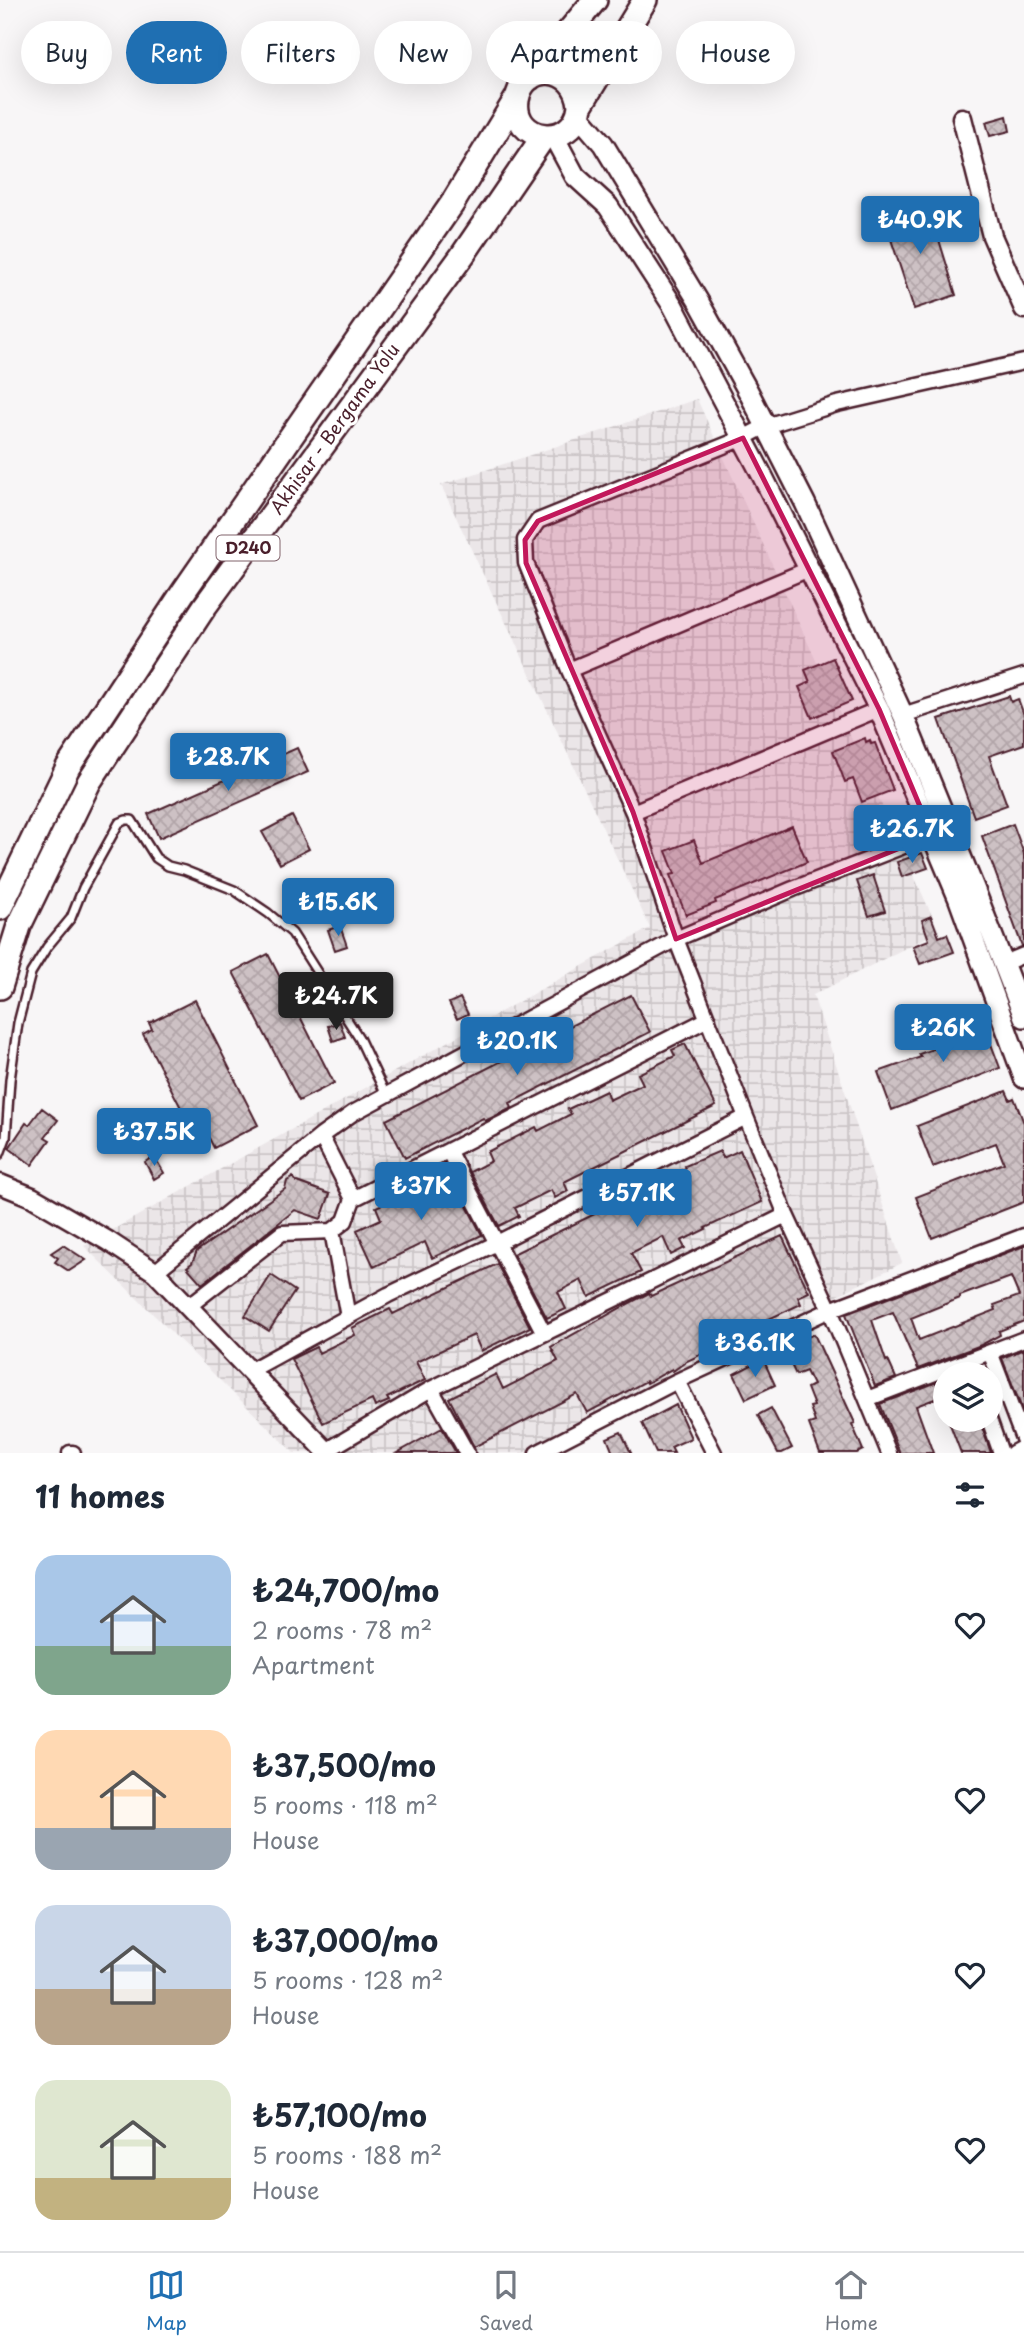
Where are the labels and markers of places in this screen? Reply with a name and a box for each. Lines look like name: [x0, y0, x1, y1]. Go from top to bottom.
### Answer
pin: ₺40.9K: [863, 196, 977, 256]
pin: ₺28.7K: [171, 734, 285, 793]
pin: ₺26.7K: [855, 806, 969, 865]
pin: ₺15.6K: [281, 878, 395, 938]
pin: ₺24.7K: [279, 972, 393, 1032]
pin: ₺26K: [902, 1004, 984, 1064]
pin: ₺20.1K: [460, 1018, 574, 1077]
pin: ₺37.5K: [97, 1108, 211, 1168]
pin: ₺37K: [380, 1162, 462, 1222]
pin: ₺57.1K: [580, 1170, 694, 1229]
pin: ₺36.1K: [698, 1320, 812, 1379]

